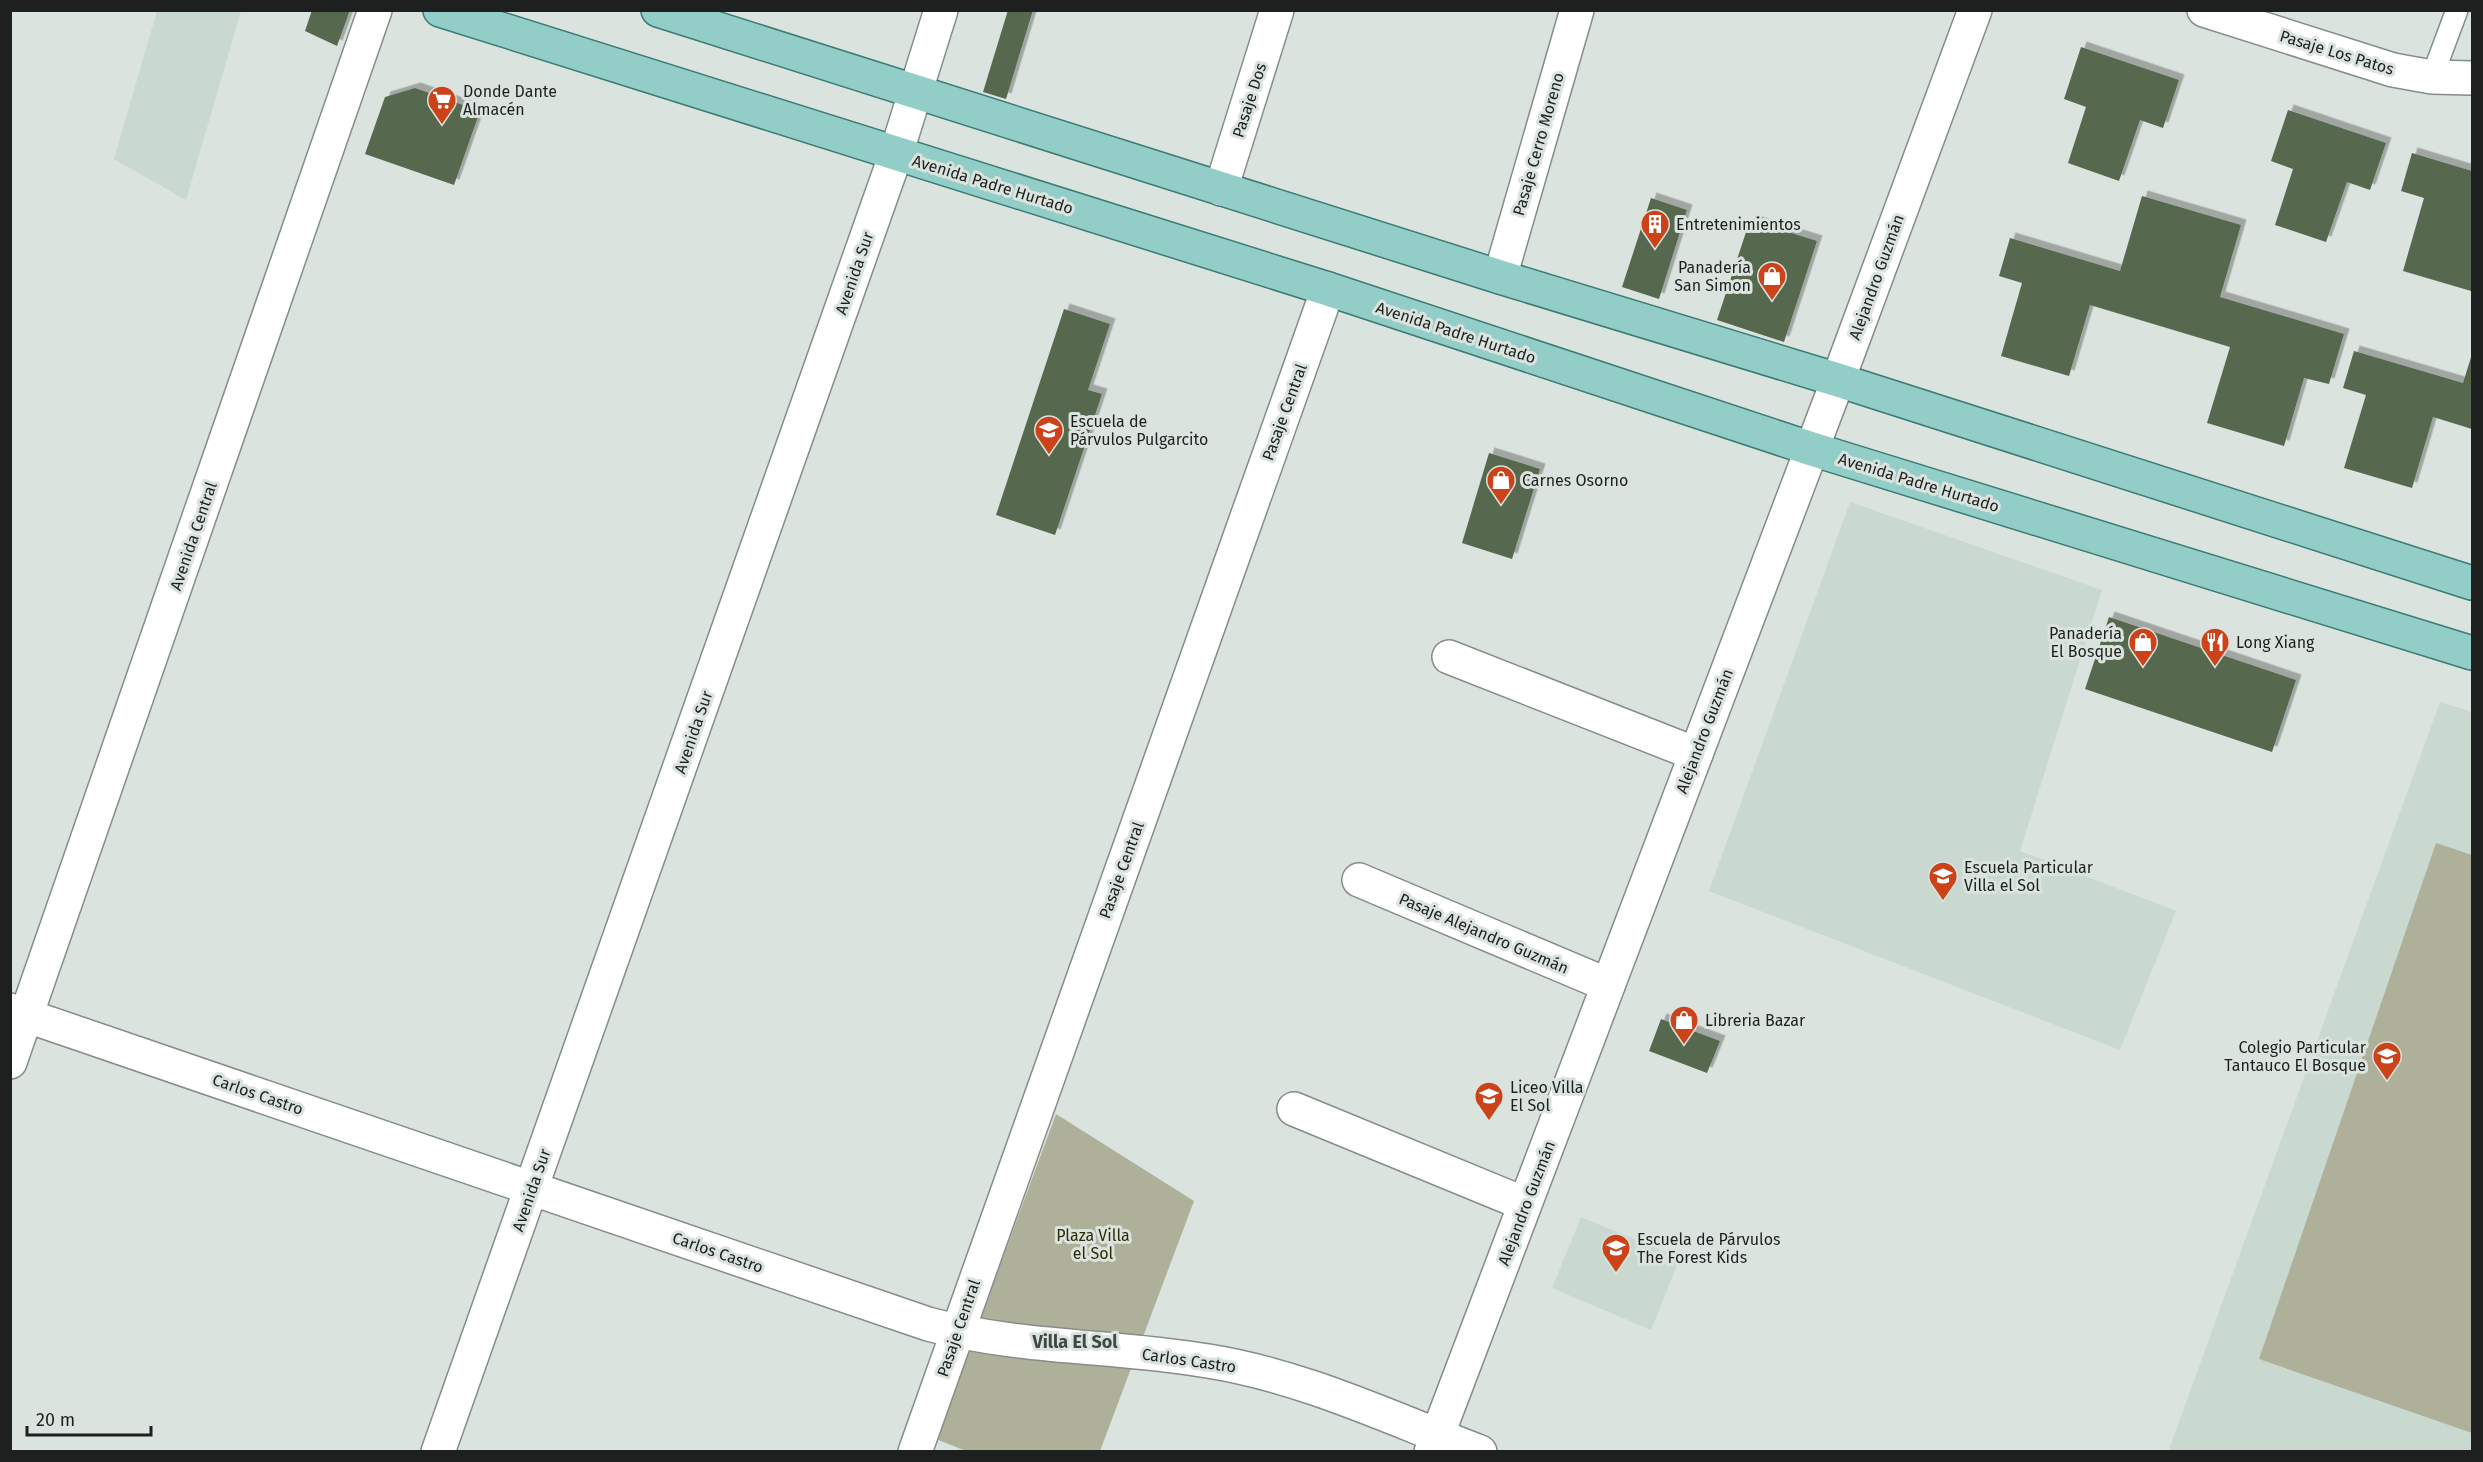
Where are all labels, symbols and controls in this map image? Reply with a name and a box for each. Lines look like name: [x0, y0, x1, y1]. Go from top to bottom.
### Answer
street label: Pasaje Los Patos: [2277, 26, 2396, 79]
street label: Pasaje Dos: [1228, 60, 1270, 140]
street label: Pasaje Cerro Moreno: [1509, 70, 1568, 218]
place label: Donde Dante Almacén: [463, 82, 557, 119]
supermarket icon: Donde Dante Almacén: [426, 84, 458, 126]
street label: Avenida Padre Hurtado: [910, 151, 1076, 218]
building icon: Entretenimientos: [1639, 208, 1671, 250]
street label: Alejandro Guzmán: [1845, 212, 1908, 342]
place label: Entretenimientos: [1676, 215, 1801, 234]
street label: Avenida Sur: [831, 228, 878, 317]
place label: Panadería San Simon: [1674, 258, 1751, 295]
shop icon: Panadería San Simon: [1756, 260, 1788, 302]
street label: Avenida Padre Hurtado: [1373, 298, 1538, 367]
street label: Pasaje Central: [1258, 361, 1311, 463]
place label: Escuela de Párvulos Pulgarcito: [1070, 412, 1208, 449]
school or university icon: Escuela de Párvulos Pulgarcito: [1033, 414, 1065, 456]
street label: Avenida Padre Hurtado: [1836, 449, 2002, 516]
shop icon: Carnes Osorno: [1485, 464, 1517, 506]
place label: Carnes Osorno: [1522, 471, 1628, 490]
street label: Avenida Central: [166, 479, 221, 593]
place label: Panadería El Bosque: [2049, 624, 2122, 661]
shop icon: Panadería El Bosque: [2127, 626, 2159, 668]
restaurant icon: Long Xiang: [2199, 626, 2231, 668]
place label: Long Xiang: [2236, 633, 2315, 652]
street label: Alejandro Guzmán: [1672, 666, 1737, 796]
street label: Avenida Sur: [670, 687, 717, 776]
street label: Pasaje Central: [1095, 819, 1148, 921]
place label: Escuela Particular Villa el Sol: [1964, 858, 2094, 895]
school or university icon: Escuela Particular Villa el Sol: [1927, 860, 1959, 902]
street label: Pasaje Alejandro Guzmán: [1396, 889, 1571, 978]
shop icon: Libreria Bazar: [1668, 1004, 1700, 1046]
place label: Libreria Bazar: [1705, 1011, 1806, 1030]
place label: Colegio Particular Tantauco El Bosque: [2224, 1038, 2367, 1075]
school or university icon: Colegio Particular Tantauco El Bosque: [2371, 1040, 2403, 1082]
street label: Carlos Castro: [210, 1070, 306, 1119]
place label: Liceo Villa El Sol: [1510, 1078, 1584, 1115]
school or university icon: Liceo Villa El Sol: [1473, 1080, 1505, 1122]
street label: Alejandro Guzmán: [1494, 1138, 1559, 1268]
street label: Avenida Sur: [508, 1145, 555, 1234]
park label: Plaza Villa el Sol: [1056, 1226, 1130, 1263]
street label: Carlos Castro: [670, 1228, 766, 1277]
place label: Escuela de Párvulos The Forest Kids: [1637, 1230, 1780, 1267]
school or university icon: Escuela de Párvulos The Forest Kids: [1600, 1232, 1632, 1274]
street label: Pasaje Central: [933, 1277, 984, 1379]
district label: Villa El Sol: [1031, 1331, 1118, 1353]
street label: Carlos Castro: [1141, 1344, 1237, 1377]
scale bar: [27, 1399, 152, 1437]
text: 20 m: [36, 1409, 75, 1431]

